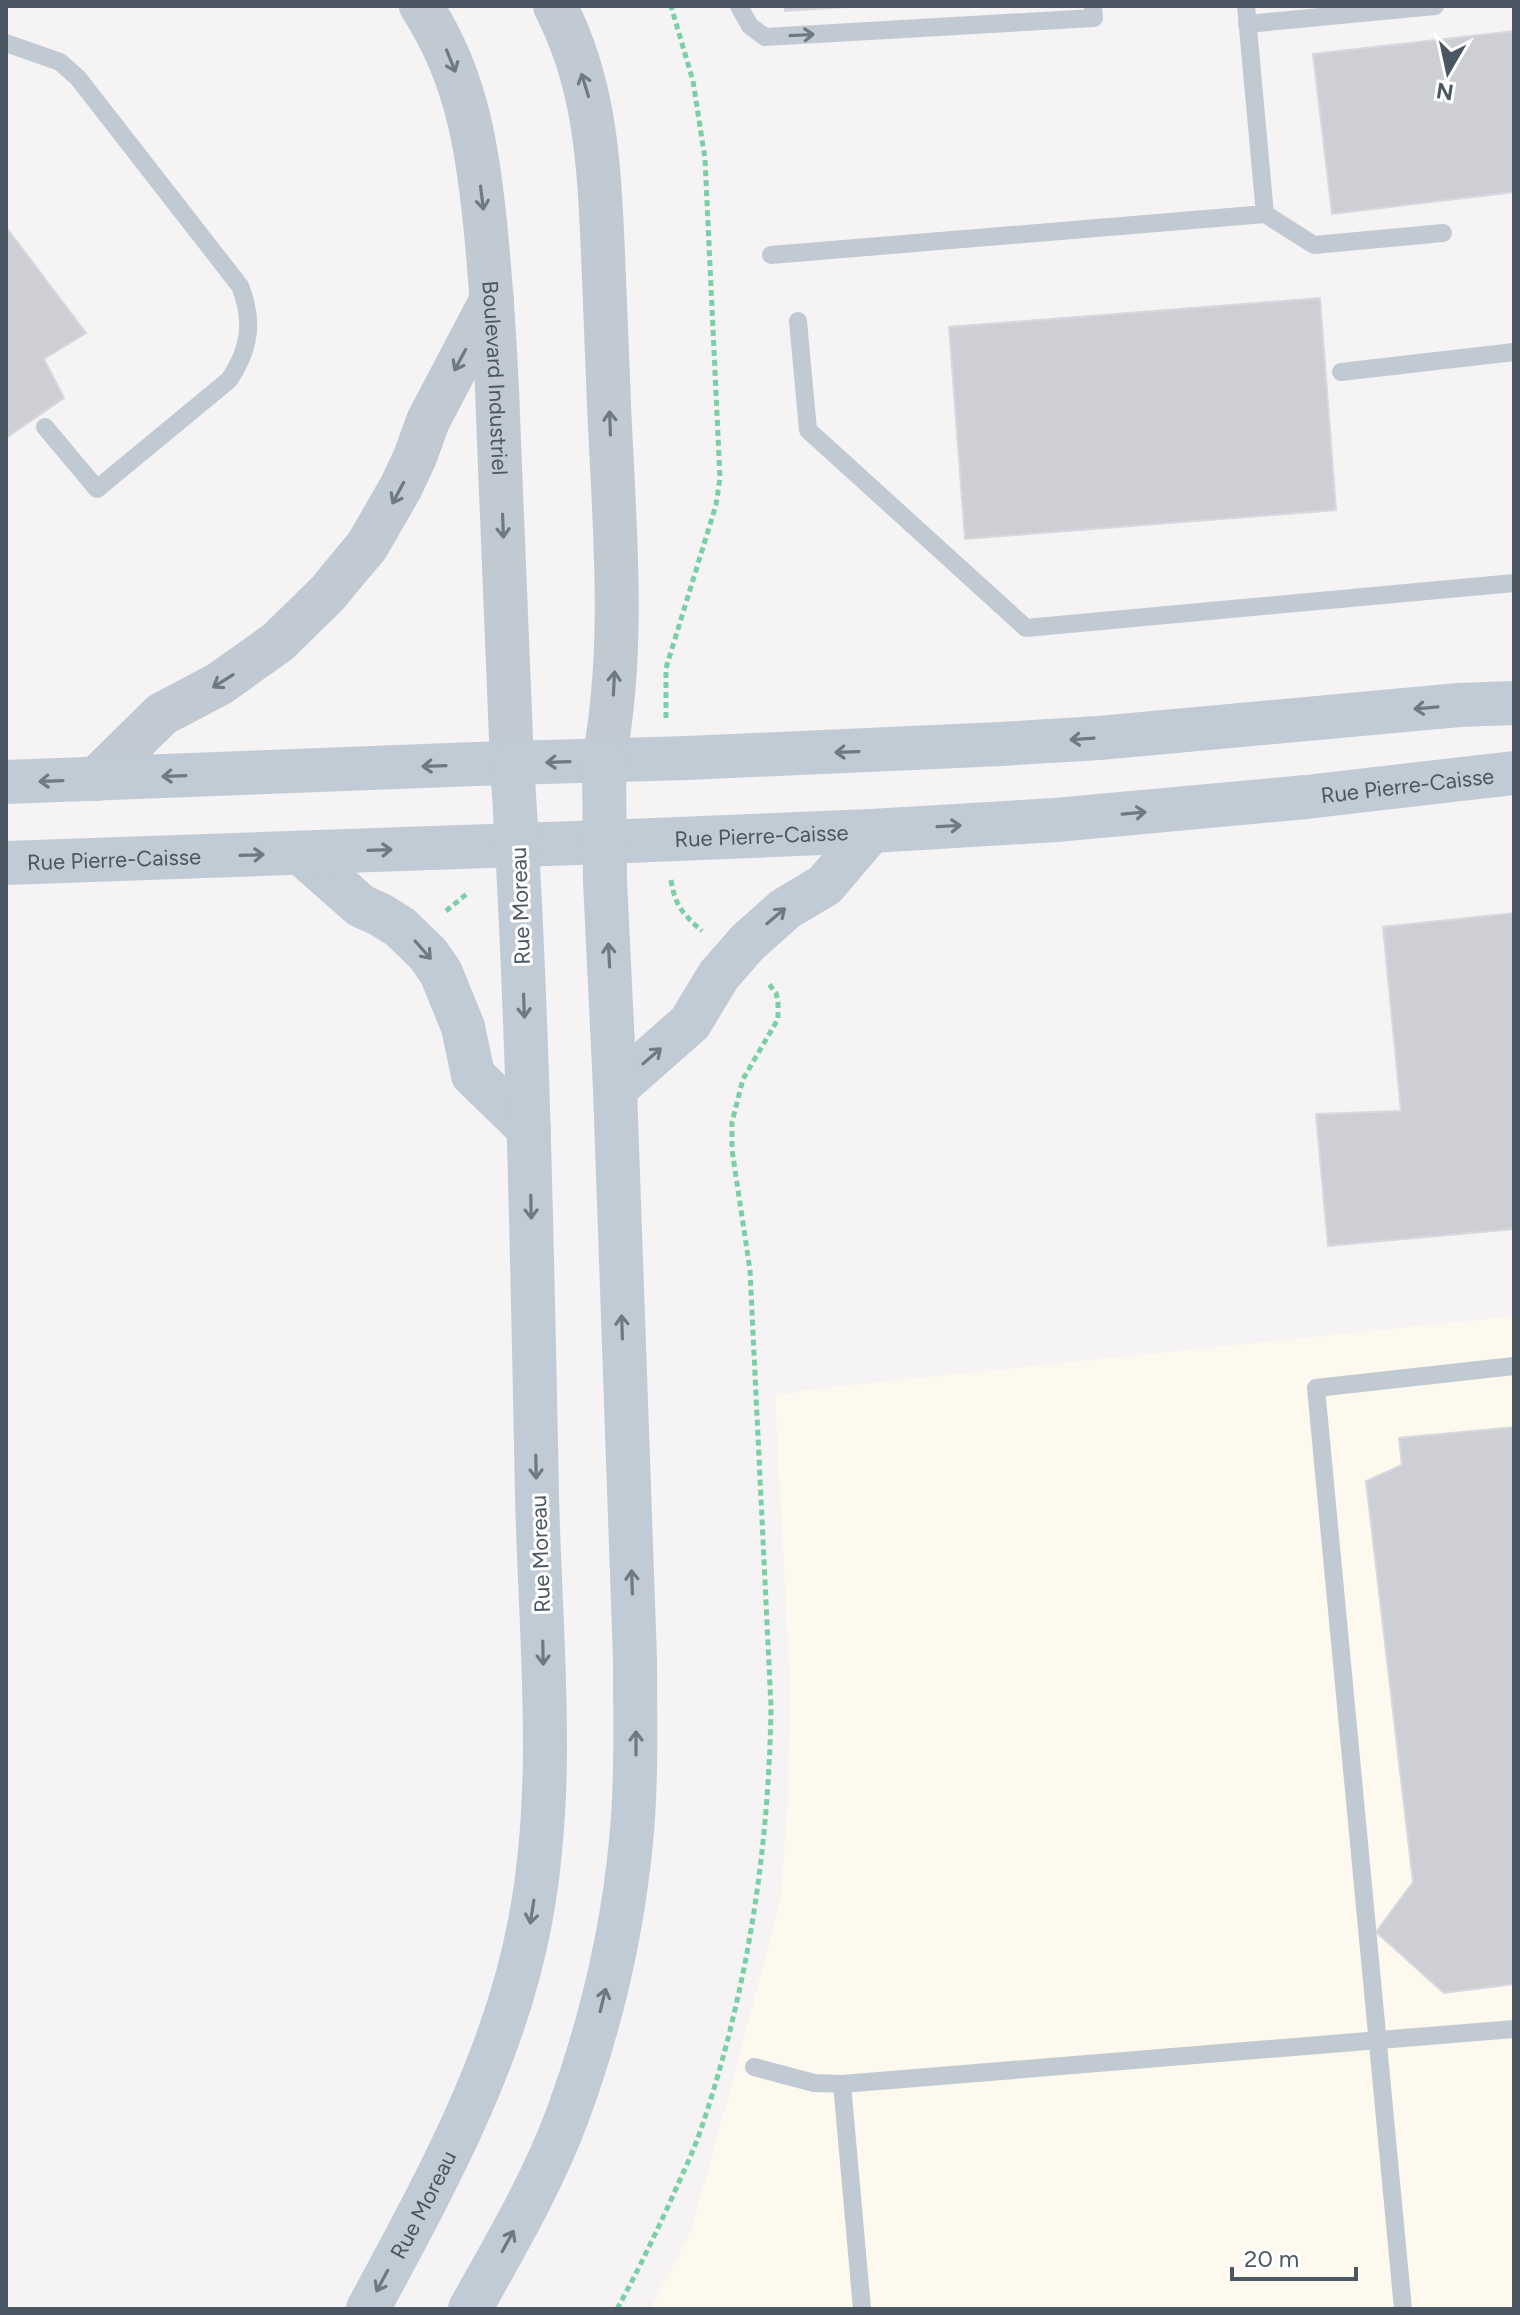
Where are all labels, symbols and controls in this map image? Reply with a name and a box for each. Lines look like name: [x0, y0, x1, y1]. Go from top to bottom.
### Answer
one-way arrow: [788, 27, 815, 42]
north arrow: [1408, 32, 1488, 112]
one-way arrow: [445, 48, 459, 73]
one-way arrow: [577, 73, 591, 98]
text: N: [1434, 77, 1455, 106]
one-way arrow: [475, 184, 490, 211]
street label: Boulevard Industriel: [476, 280, 514, 476]
one-way arrow: [452, 348, 468, 372]
one-way arrow: [602, 410, 617, 437]
one-way arrow: [389, 481, 405, 504]
one-way arrow: [495, 512, 510, 539]
one-way arrow: [607, 670, 622, 697]
one-way arrow: [212, 674, 235, 690]
one-way arrow: [1413, 701, 1440, 716]
one-way arrow: [1069, 732, 1096, 747]
one-way arrow: [834, 744, 861, 759]
one-way arrow: [545, 754, 572, 770]
one-way arrow: [421, 758, 448, 773]
street label: Rue Pierre-Caisse: [1319, 762, 1495, 809]
one-way arrow: [161, 768, 188, 783]
one-way arrow: [38, 773, 65, 788]
one-way arrow: [1120, 805, 1147, 820]
street label: Rue Pierre-Caisse: [674, 819, 849, 853]
one-way arrow: [935, 819, 962, 834]
street label: Rue Pierre-Caisse: [26, 843, 201, 876]
one-way arrow: [366, 843, 393, 858]
street label: Rue Moreau: [505, 847, 536, 965]
one-way arrow: [238, 848, 265, 863]
one-way arrow: [766, 908, 787, 926]
one-way arrow: [414, 940, 432, 960]
one-way arrow: [601, 942, 616, 969]
one-way arrow: [516, 992, 531, 1019]
one-way arrow: [642, 1047, 662, 1065]
one-way arrow: [523, 1193, 538, 1220]
one-way arrow: [615, 1314, 630, 1341]
one-way arrow: [529, 1453, 544, 1480]
street label: Rue Moreau: [525, 1495, 556, 1613]
one-way arrow: [624, 1569, 639, 1596]
one-way arrow: [535, 1639, 551, 1666]
one-way arrow: [628, 1730, 643, 1757]
one-way arrow: [523, 1899, 538, 1925]
one-way arrow: [597, 1988, 612, 2013]
street label: Rue Moreau: [384, 2146, 462, 2264]
one-way arrow: [500, 2230, 516, 2253]
scale bar: [1232, 2231, 1356, 2281]
text: 20 m: [1244, 2244, 1299, 2273]
one-way arrow: [374, 2269, 390, 2293]

